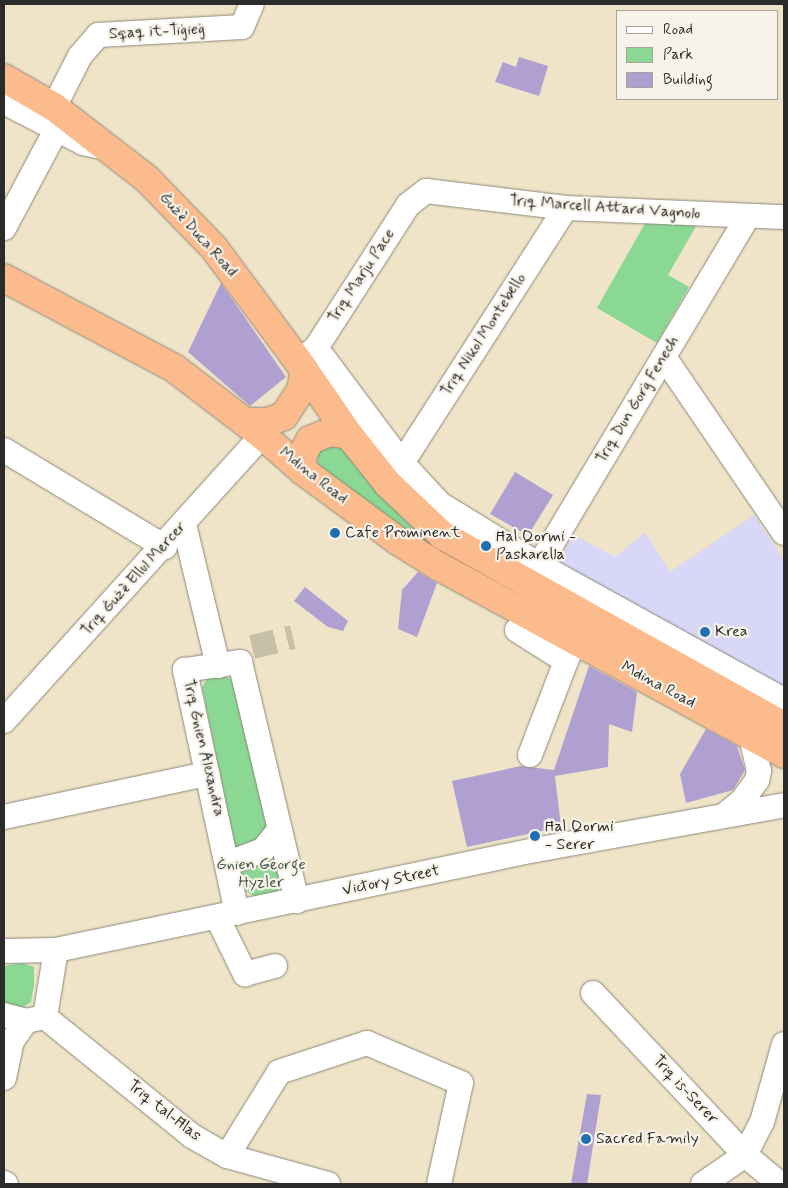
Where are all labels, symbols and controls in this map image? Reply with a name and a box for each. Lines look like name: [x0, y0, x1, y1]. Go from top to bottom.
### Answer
legend: [616, 10, 778, 100]
street label: Sqaq it-Tiġieġ: [109, 20, 205, 44]
text: Road: [663, 20, 693, 40]
text: Park: [663, 45, 693, 65]
text: Building: [663, 70, 713, 90]
street label: Ġużè Duca Road: [155, 189, 241, 281]
street label: Triq Marcell Attard Vagnolo: [508, 192, 702, 224]
street label: Triq Marju Pace: [325, 227, 399, 325]
street label: Triq Nikol Montebello: [437, 270, 531, 400]
street label: Triq Dun Ġorġ Fenech: [592, 332, 684, 468]
street label: Mdina Road: [275, 443, 351, 509]
street label: Triq Ġużè Ellul Mercer: [78, 518, 190, 640]
place label: Cafe Prominent: [345, 523, 460, 543]
marker: Cafe Prominent: [329, 527, 341, 539]
place label: Ħal Qormi - Paskarella: [496, 527, 580, 565]
marker: Ħal Qormi - Paskarella: [480, 540, 492, 552]
place label: Krea: [715, 622, 748, 642]
marker: Krea: [699, 626, 711, 638]
street label: Mdina Road: [617, 657, 699, 713]
street label: Triq Ġnien Alexandra: [178, 677, 228, 819]
place label: Ħal Qormi - Serer: [545, 817, 617, 855]
marker: Ħal Qormi - Serer: [529, 830, 541, 842]
park label: Ġnien George Hyzler: [216, 855, 306, 893]
street label: Victory Street: [341, 861, 441, 901]
street label: Triq is-Serer: [648, 1052, 722, 1128]
street label: Triq tal-Ħlas: [123, 1076, 205, 1146]
place label: Sacred Family: [596, 1129, 693, 1149]
marker: Sacred Family: [580, 1133, 592, 1145]

